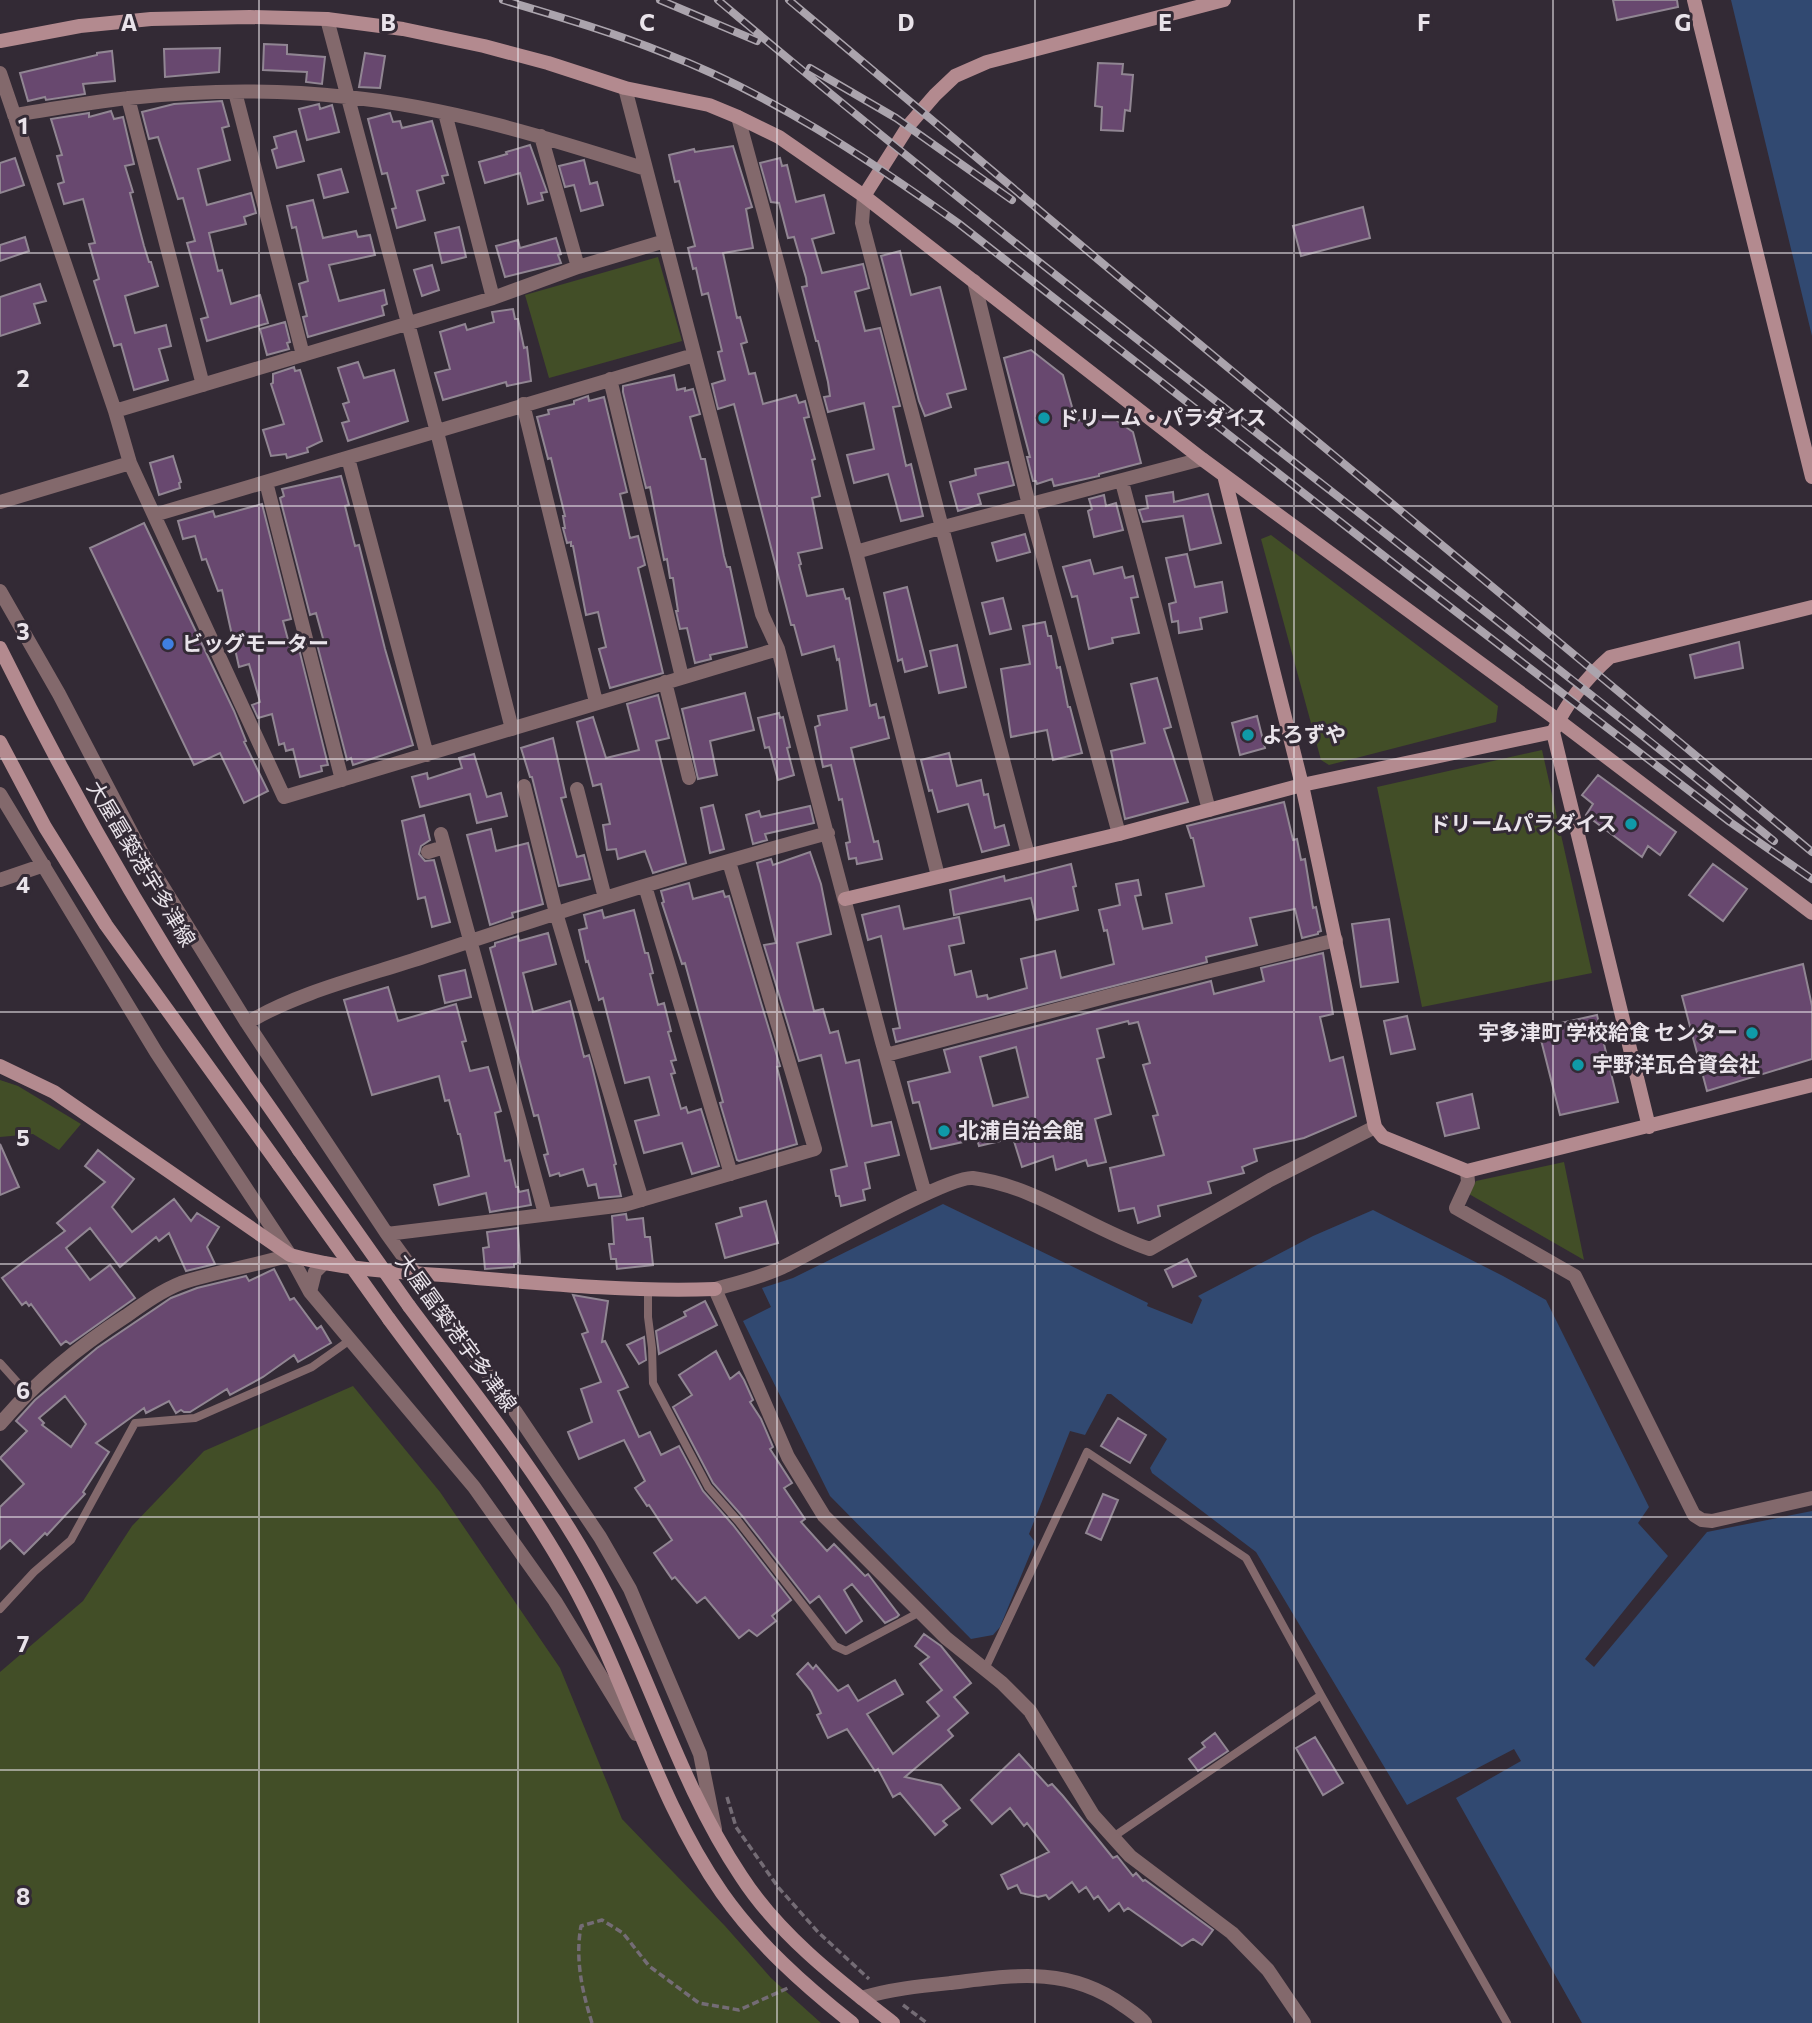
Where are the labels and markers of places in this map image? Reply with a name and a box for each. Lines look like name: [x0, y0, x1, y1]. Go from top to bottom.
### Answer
place label: ドリーム・パラダイス: [1058, 404, 1267, 429]
marker: ドリーム・パラダイス: [1036, 410, 1052, 426]
place label: ビッグモーター: [182, 630, 329, 655]
marker: ビッグモーター: [160, 636, 176, 652]
place label: よろずや: [1262, 721, 1346, 746]
marker: よろずや: [1240, 727, 1256, 743]
place label: ドリームパラダイス: [1429, 810, 1617, 835]
marker: ドリームパラダイス: [1623, 816, 1639, 832]
place label: 宇多津町 学校給食 センター: [1478, 1019, 1738, 1044]
marker: 宇多津町 学校給食 センター: [1744, 1025, 1760, 1041]
place label: 宇野洋瓦合資会社: [1592, 1051, 1760, 1076]
marker: 宇野洋瓦合資会社: [1570, 1057, 1586, 1073]
place label: 北浦自治会館: [958, 1117, 1084, 1142]
marker: 北浦自治会館: [936, 1123, 952, 1139]

